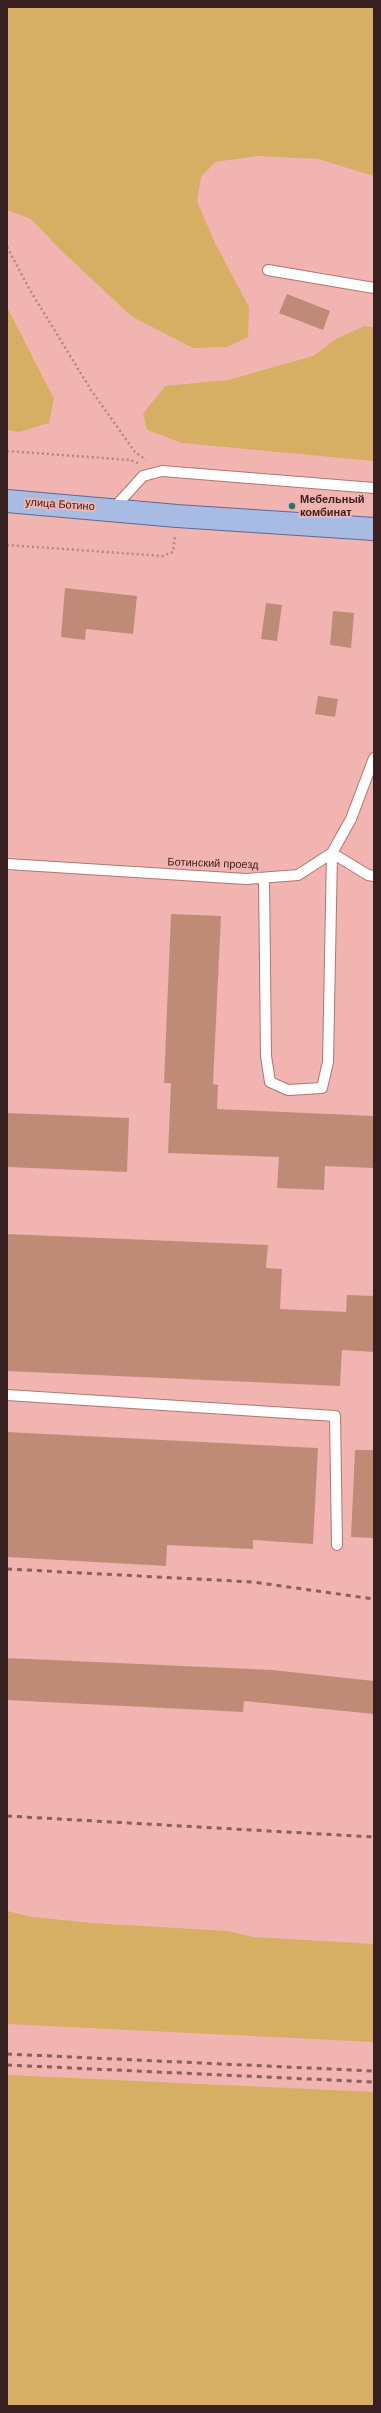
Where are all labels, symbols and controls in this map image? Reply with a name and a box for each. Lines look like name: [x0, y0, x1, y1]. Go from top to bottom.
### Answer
place label: Мебельный комбинат: [300, 493, 365, 519]
street label: улица Ботино: [25, 496, 95, 514]
marker: Мебельный комбинат: [287, 501, 297, 511]
street label: Ботинский проезд: [167, 856, 259, 872]

